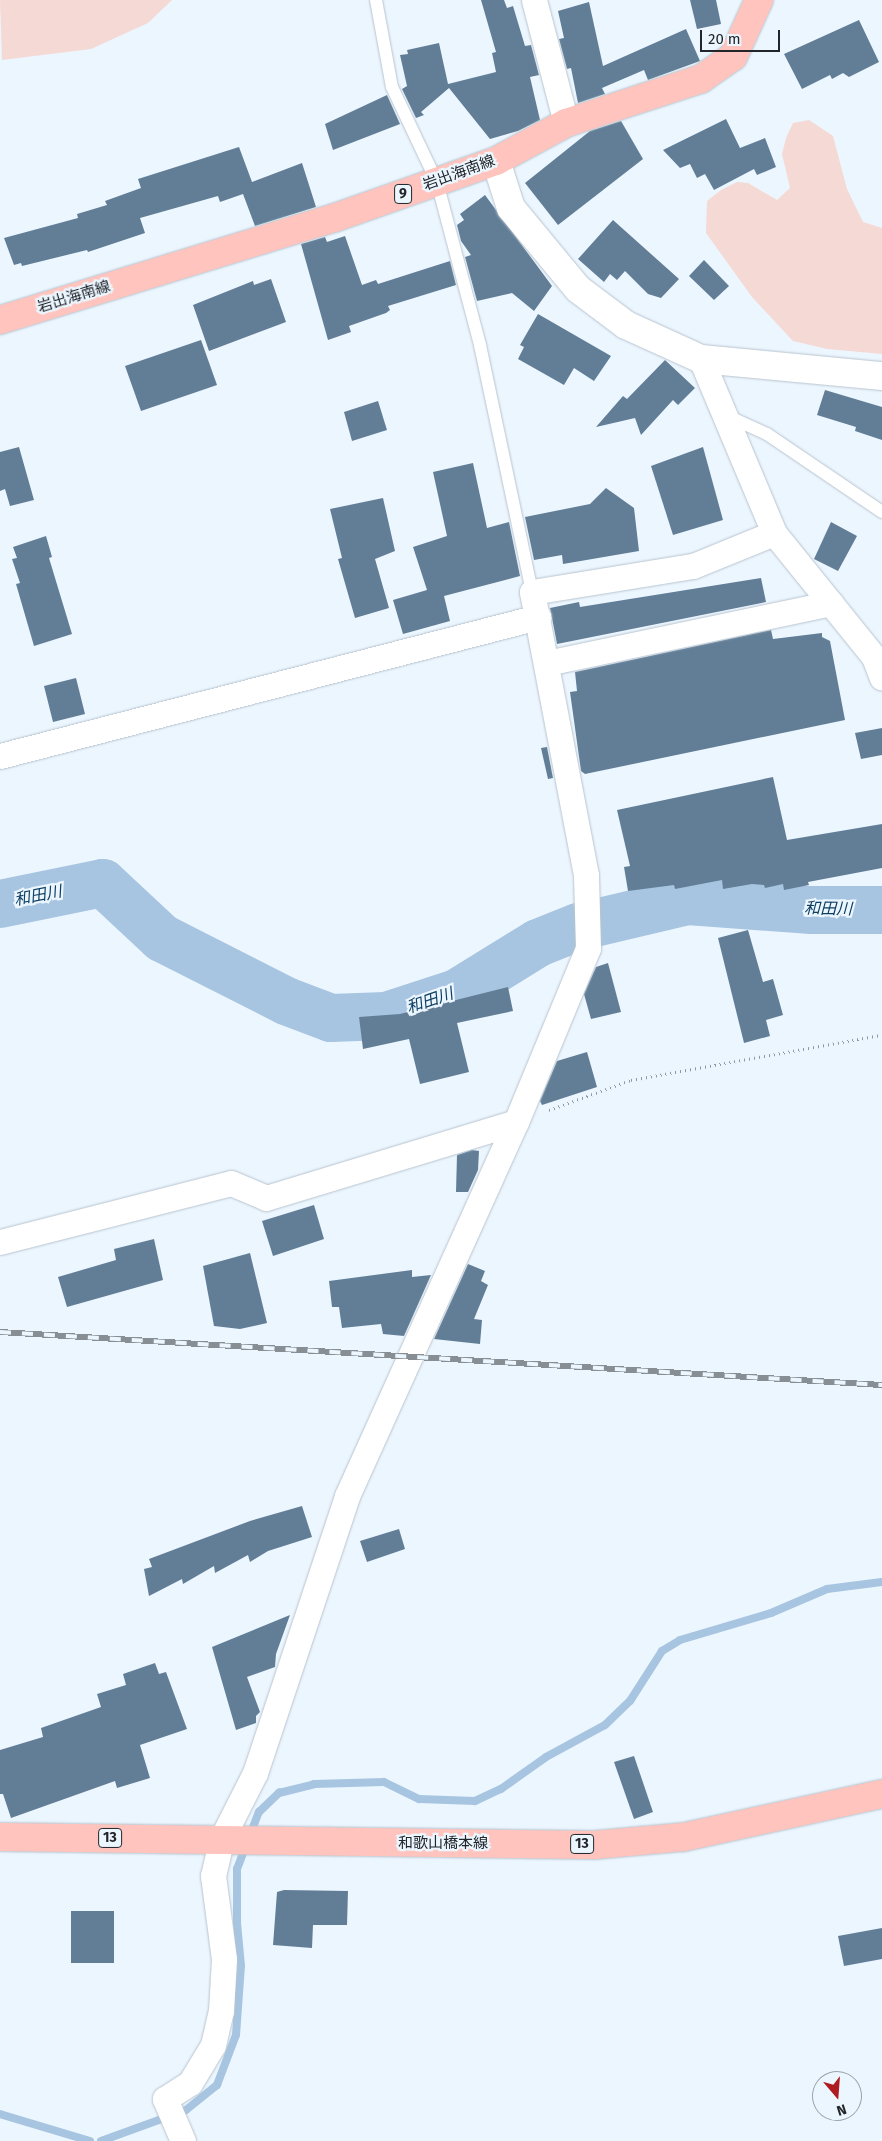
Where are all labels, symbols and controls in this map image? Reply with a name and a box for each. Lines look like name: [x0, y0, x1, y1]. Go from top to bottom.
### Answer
scale bar: [702, 20, 782, 52]
text: 20 m: [708, 30, 741, 48]
street label: 岩出海南線: [421, 152, 497, 194]
road number: 9: [393, 182, 413, 205]
street label: 岩出海南線: [36, 277, 112, 317]
water label: 和田川: [13, 882, 63, 910]
water label: 和田川: [804, 899, 852, 919]
water label: 和田川: [404, 984, 456, 1018]
road number: 13: [98, 1826, 122, 1850]
road number: 13: [570, 1832, 594, 1856]
street label: 和歌山橋本線: [398, 1835, 488, 1853]
north arrow: [812, 2071, 862, 2121]
text: N: [834, 2100, 849, 2119]

